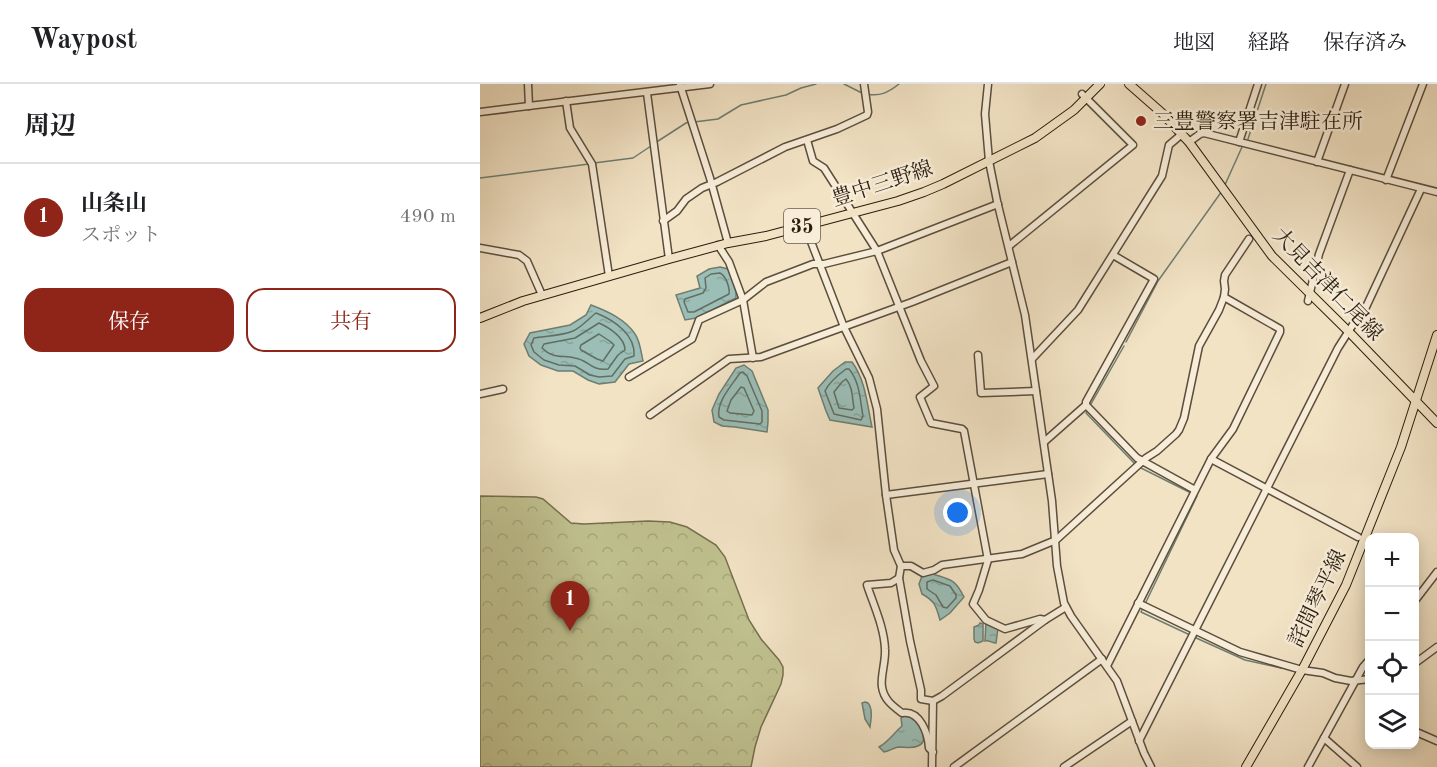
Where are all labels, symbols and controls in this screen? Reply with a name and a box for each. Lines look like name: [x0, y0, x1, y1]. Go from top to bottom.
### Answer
text: Waypost: [30, 27, 137, 55]
text: 地図: [1173, 33, 1215, 54]
text: 経路: [1248, 33, 1290, 54]
text: 保存済み: [1323, 33, 1407, 54]
place label: 三豊警察署吉津駐在所: [1153, 110, 1363, 133]
text: 周辺: [24, 114, 76, 140]
marker: 三豊警察署吉津駐在所: [1134, 114, 1148, 128]
street label: 豊中三野線: [829, 156, 936, 211]
text: 山条山: [81, 193, 147, 215]
text: 1: [38, 207, 49, 227]
text: 490 m: [400, 207, 456, 227]
road number: 35: [784, 209, 820, 243]
street label: 大見吉津仁尾線: [1268, 223, 1387, 345]
text: スポット: [81, 226, 161, 246]
button: 保存: [24, 288, 234, 352]
button: 共有: [246, 288, 456, 352]
your location: [943, 498, 972, 527]
map controls: [1365, 533, 1419, 749]
button: +: [1365, 533, 1419, 587]
street label: 詫間琴平線: [1284, 546, 1351, 650]
pin: 1: [550, 582, 590, 631]
button: −: [1365, 587, 1419, 641]
button: locate: [1365, 641, 1419, 695]
button: layers: [1365, 695, 1419, 749]

